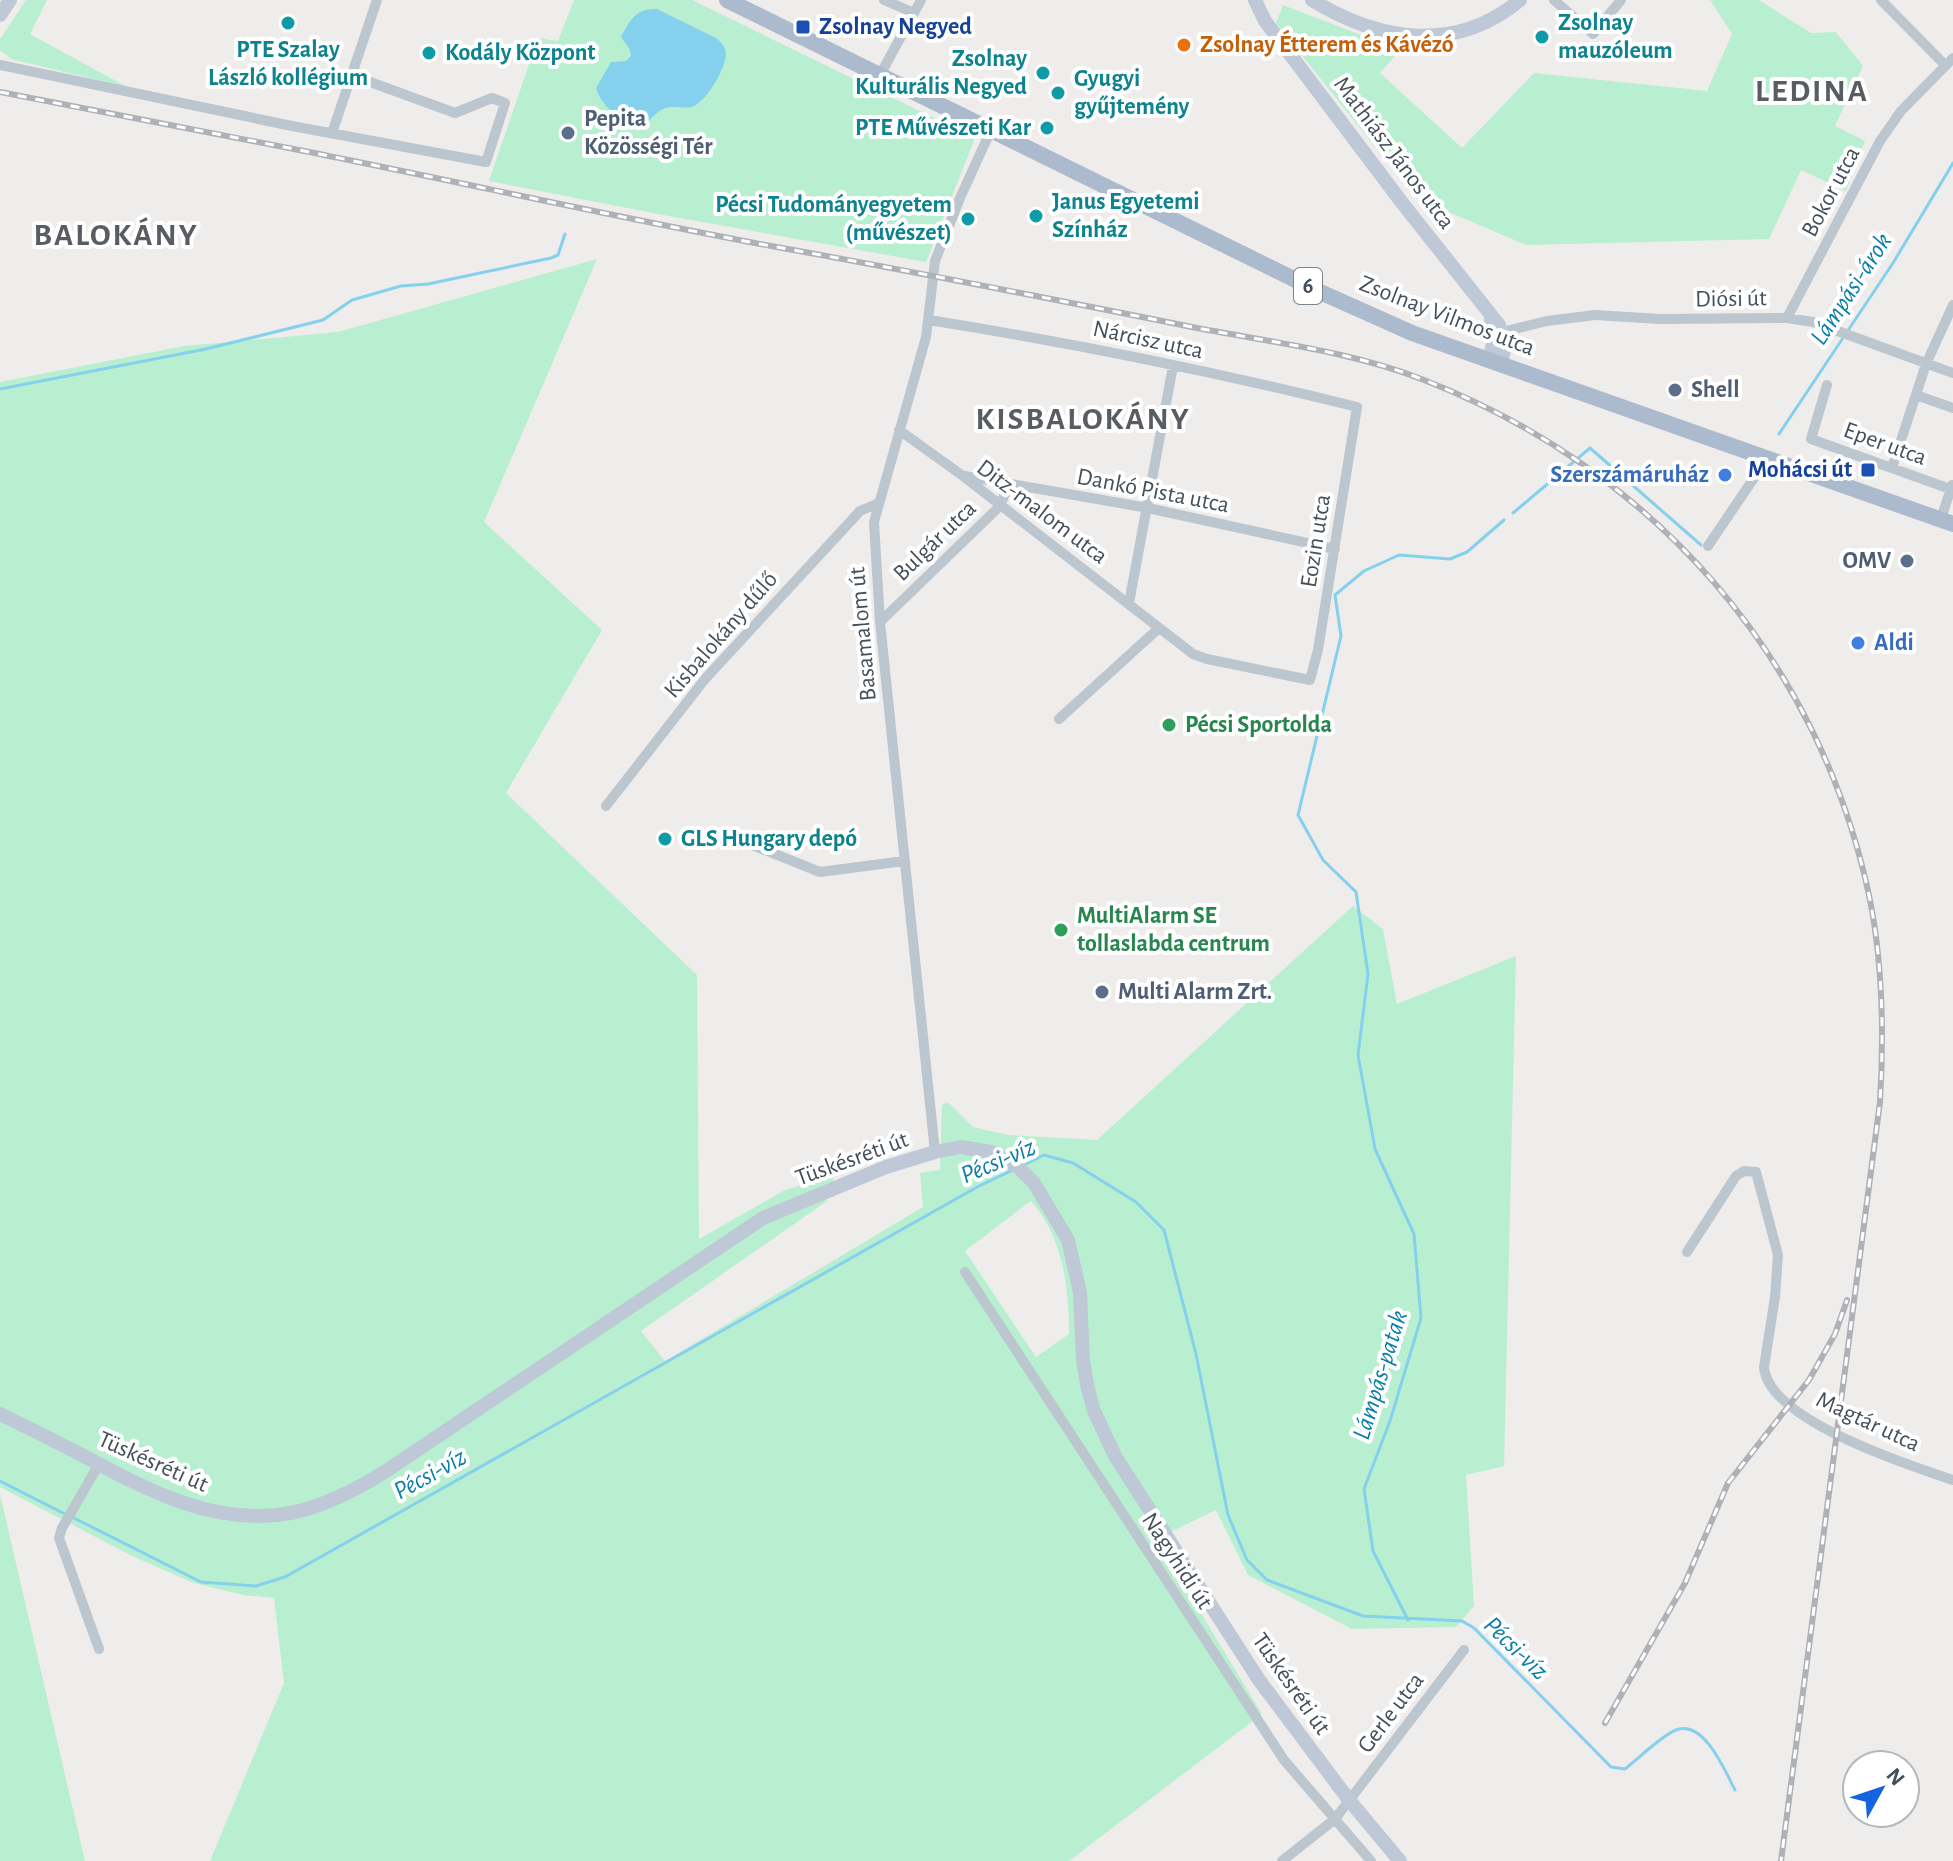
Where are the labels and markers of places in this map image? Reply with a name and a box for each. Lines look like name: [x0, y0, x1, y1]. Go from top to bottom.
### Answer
place label: Zsolnay mauzóleum: [1558, 11, 1673, 63]
marker: PTE Szalay László kollégium: [279, 14, 297, 32]
place label: Zsolnay Negyed: [819, 15, 972, 39]
marker: Zsolnay Negyed: [794, 18, 812, 36]
marker: Zsolnay mauzóleum: [1533, 28, 1551, 46]
place label: Zsolnay Étterem és Kávézó: [1200, 29, 1454, 57]
marker: Zsolnay Étterem és Kávézó: [1175, 36, 1193, 54]
place label: PTE Szalay László kollégium: [208, 38, 368, 90]
place label: Kodály Központ: [445, 41, 595, 65]
marker: Kodály Központ: [420, 44, 438, 62]
place label: Zsolnay Kulturális Negyed: [855, 47, 1027, 99]
marker: Zsolnay Kulturális Negyed: [1034, 64, 1052, 82]
place label: Gyugyi gyűjtemény: [1074, 67, 1190, 119]
marker: Gyugyi gyűjtemény: [1049, 84, 1067, 102]
place label: Pepita Közösségi Tér: [584, 107, 713, 159]
place label: PTE Művészeti Kar: [855, 116, 1032, 140]
marker: PTE Művészeti Kar: [1038, 119, 1056, 137]
marker: Pepita Közösségi Tér: [559, 124, 577, 142]
place label: Janus Egyetemi Színház: [1052, 190, 1200, 242]
place label: Pécsi Tudományegyetem (művészet): [715, 193, 952, 245]
marker: Janus Egyetemi Színház: [1027, 207, 1045, 225]
marker: Pécsi Tudományegyetem (művészet): [959, 210, 977, 228]
place label: Shell: [1691, 378, 1739, 402]
marker: Shell: [1666, 381, 1684, 399]
place label: Mohácsi út: [1748, 458, 1852, 482]
marker: Mohácsi út: [1859, 461, 1877, 479]
place label: Szerszámáruház: [1550, 463, 1709, 487]
marker: Szerszámáruház: [1716, 466, 1734, 484]
place label: OMV: [1843, 549, 1892, 573]
marker: OMV: [1898, 552, 1916, 570]
place label: Aldi: [1874, 631, 1914, 655]
marker: Aldi: [1849, 634, 1867, 652]
place label: Pécsi Sportolda: [1185, 713, 1332, 737]
marker: Pécsi Sportolda: [1160, 716, 1178, 734]
place label: GLS Hungary depó: [681, 827, 857, 851]
marker: GLS Hungary depó: [656, 830, 674, 848]
place label: MultiAlarm SE tollaslabda centrum: [1077, 904, 1270, 956]
marker: MultiAlarm SE tollaslabda centrum: [1052, 921, 1070, 939]
place label: Multi Alarm Zrt.: [1118, 980, 1272, 1004]
marker: Multi Alarm Zrt.: [1093, 983, 1111, 1001]

